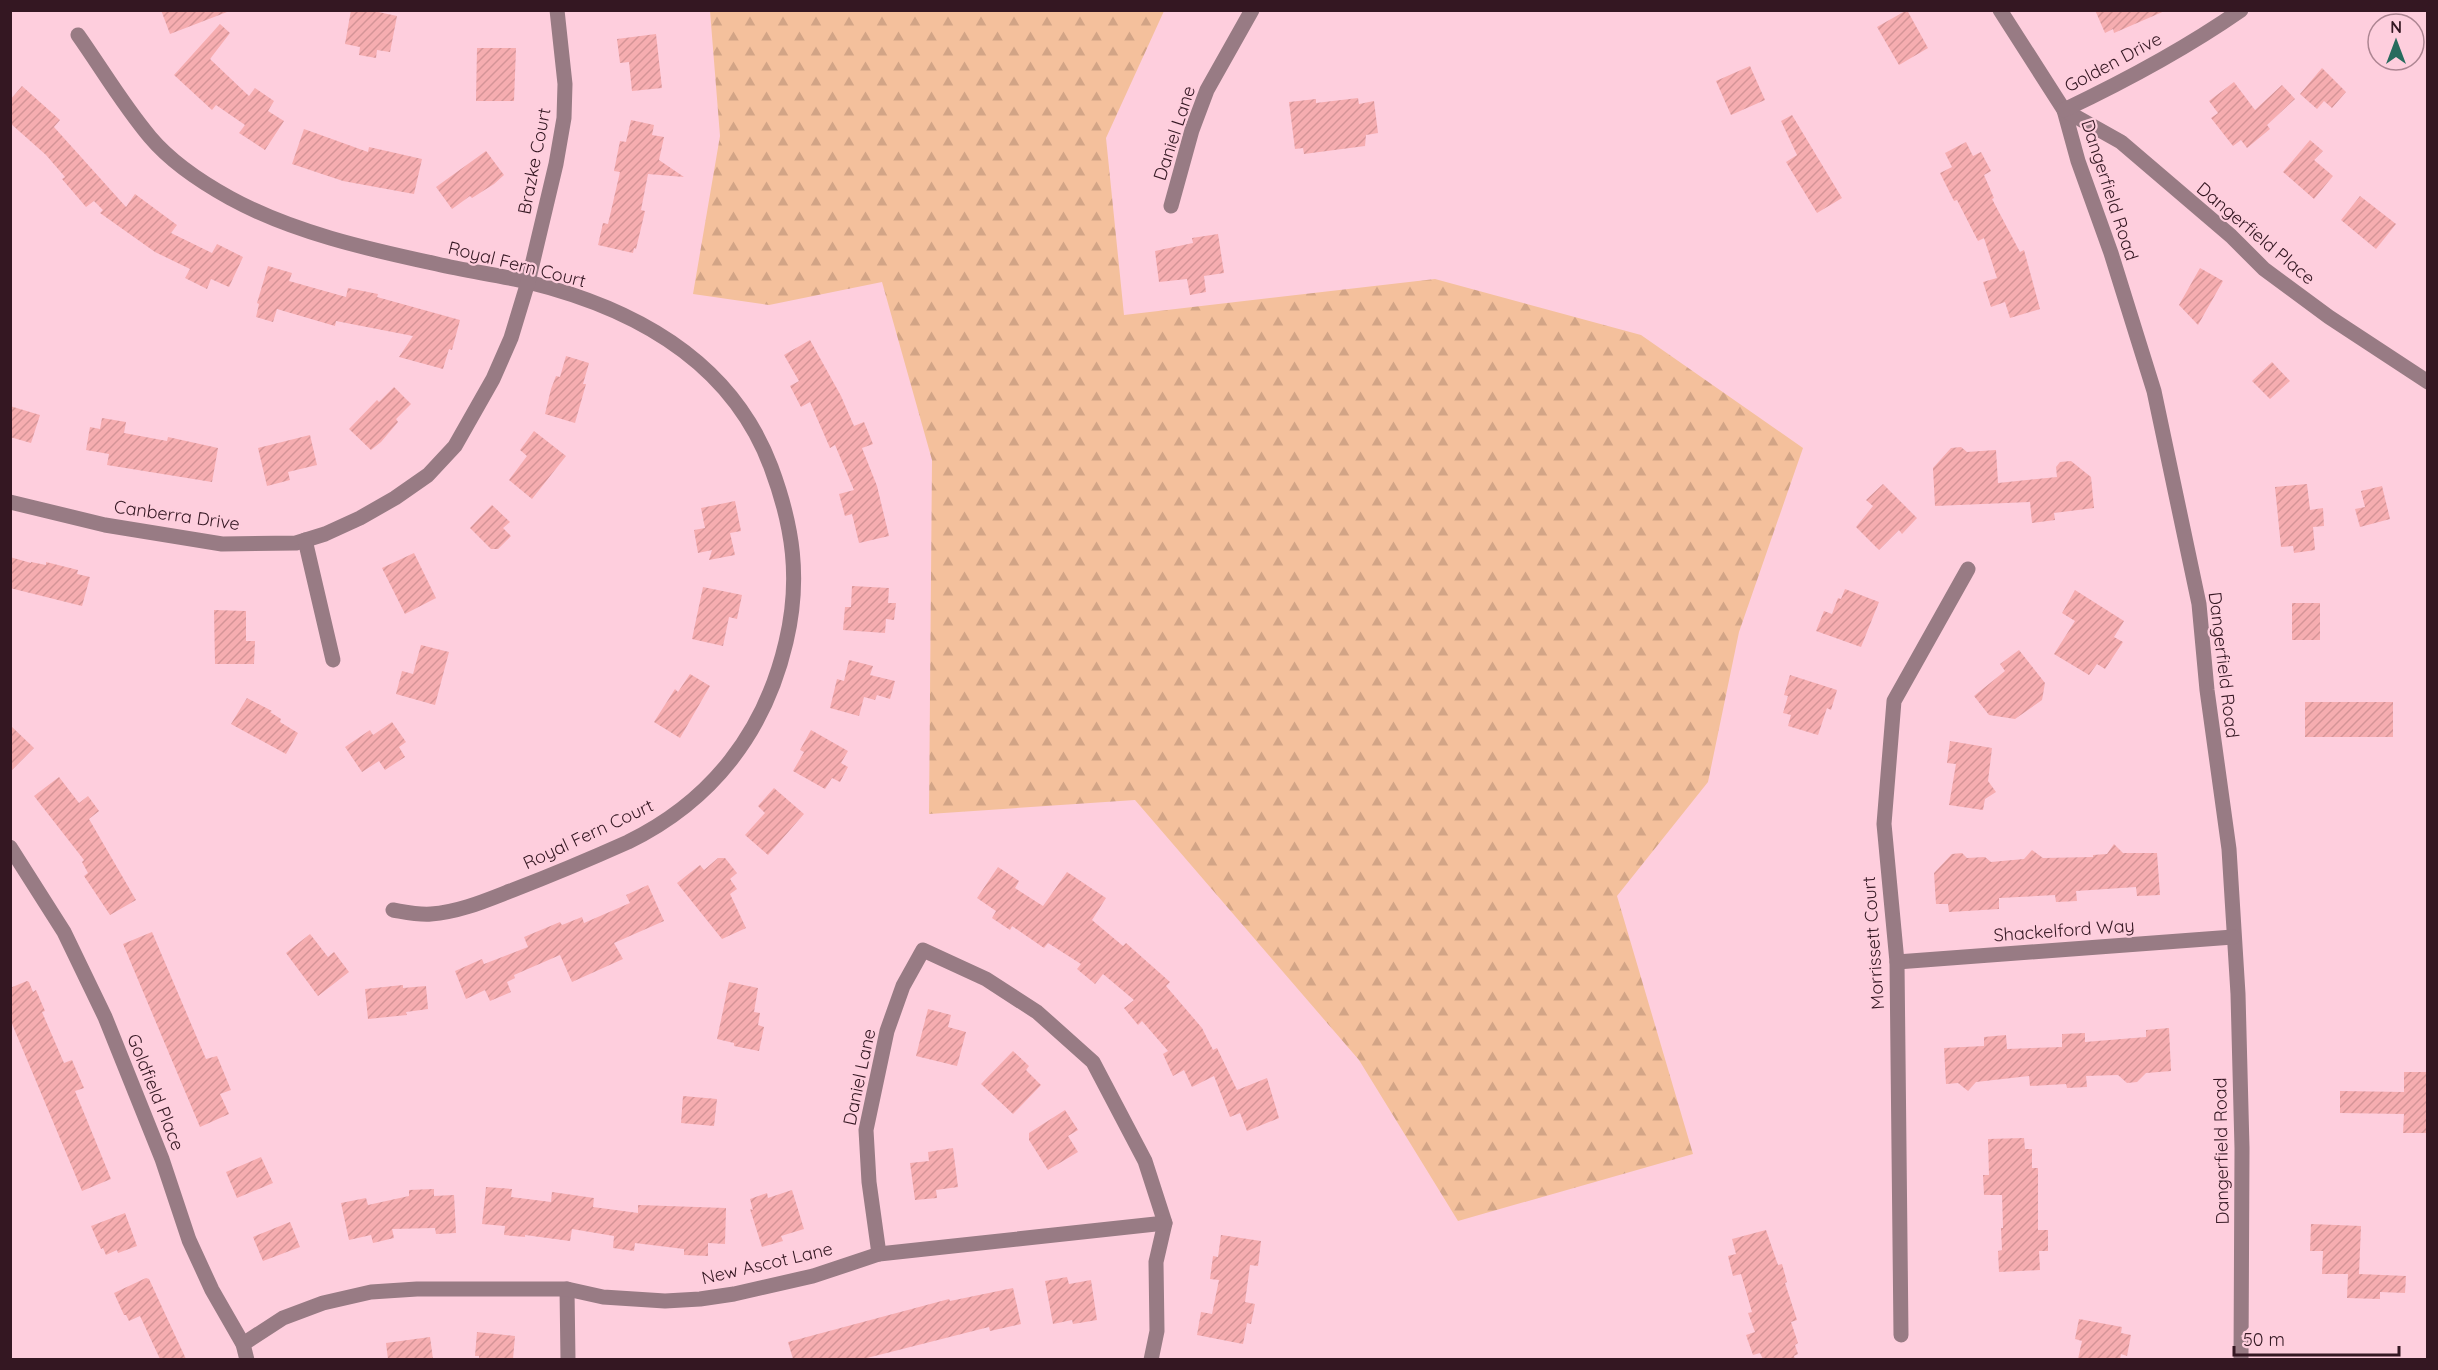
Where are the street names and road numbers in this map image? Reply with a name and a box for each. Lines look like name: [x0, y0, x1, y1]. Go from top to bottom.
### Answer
street label: Golden Drive: [2060, 27, 2166, 97]
street label: Daniel Lane: [1148, 83, 1200, 183]
street label: Brazke Court: [512, 106, 556, 216]
street label: Dangerfield Road: [2076, 116, 2144, 264]
street label: Dangerfield Place: [2192, 177, 2320, 289]
street label: Royal Fern Court: [446, 236, 588, 292]
street label: Canberra Drive: [113, 495, 241, 535]
street label: Dangerfield Road: [2204, 591, 2244, 739]
street label: Royal Fern Court: [519, 794, 657, 874]
street label: Morrissett Court: [1857, 876, 1889, 1010]
street label: Shackelford Way: [1993, 914, 2135, 946]
street label: Daniel Lane: [838, 1026, 880, 1128]
street label: Goldfield Place: [122, 1030, 190, 1154]
street label: Dangerfield Road: [2208, 1077, 2234, 1225]
street label: New Ascot Lane: [699, 1237, 835, 1289]

